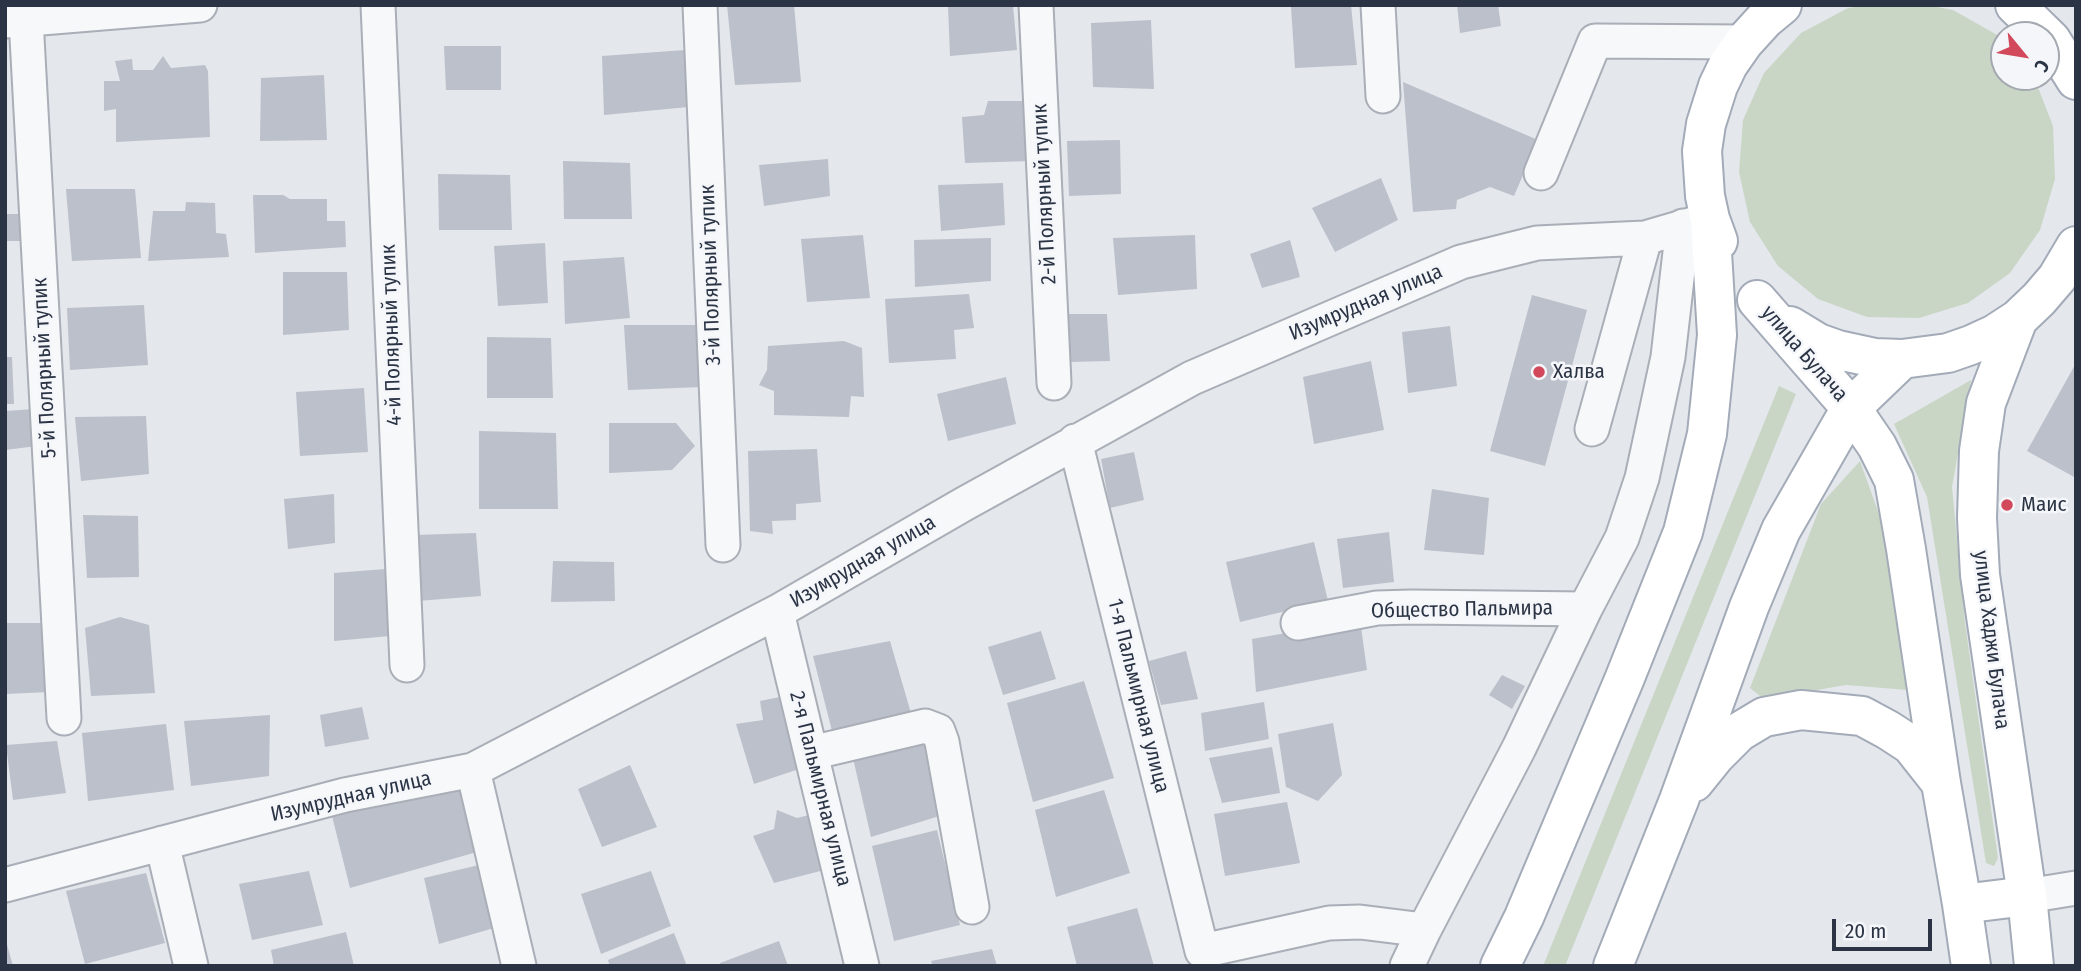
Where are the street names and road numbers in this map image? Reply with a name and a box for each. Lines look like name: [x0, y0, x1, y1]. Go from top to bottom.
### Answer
street label: 2-й Полярный тупик: [1028, 103, 1062, 285]
street label: 3-й Полярный тупик: [695, 184, 727, 366]
street label: 4-й Полярный тупик: [376, 244, 408, 426]
street label: Изумрудная улица: [1286, 259, 1446, 347]
street label: 5-й Полярный тупик: [28, 277, 62, 459]
street label: улица Булача: [1755, 301, 1853, 407]
street label: Изумрудная улица: [786, 510, 940, 614]
street label: улица Хаджи Булача: [1968, 549, 2014, 731]
street label: 1-я Пальмирная улица: [1102, 596, 1174, 796]
street label: Общество Пальмира: [1371, 596, 1553, 624]
street label: 2-я Пальмирная улица: [784, 689, 856, 889]
street label: Изумрудная улица: [268, 766, 434, 828]

